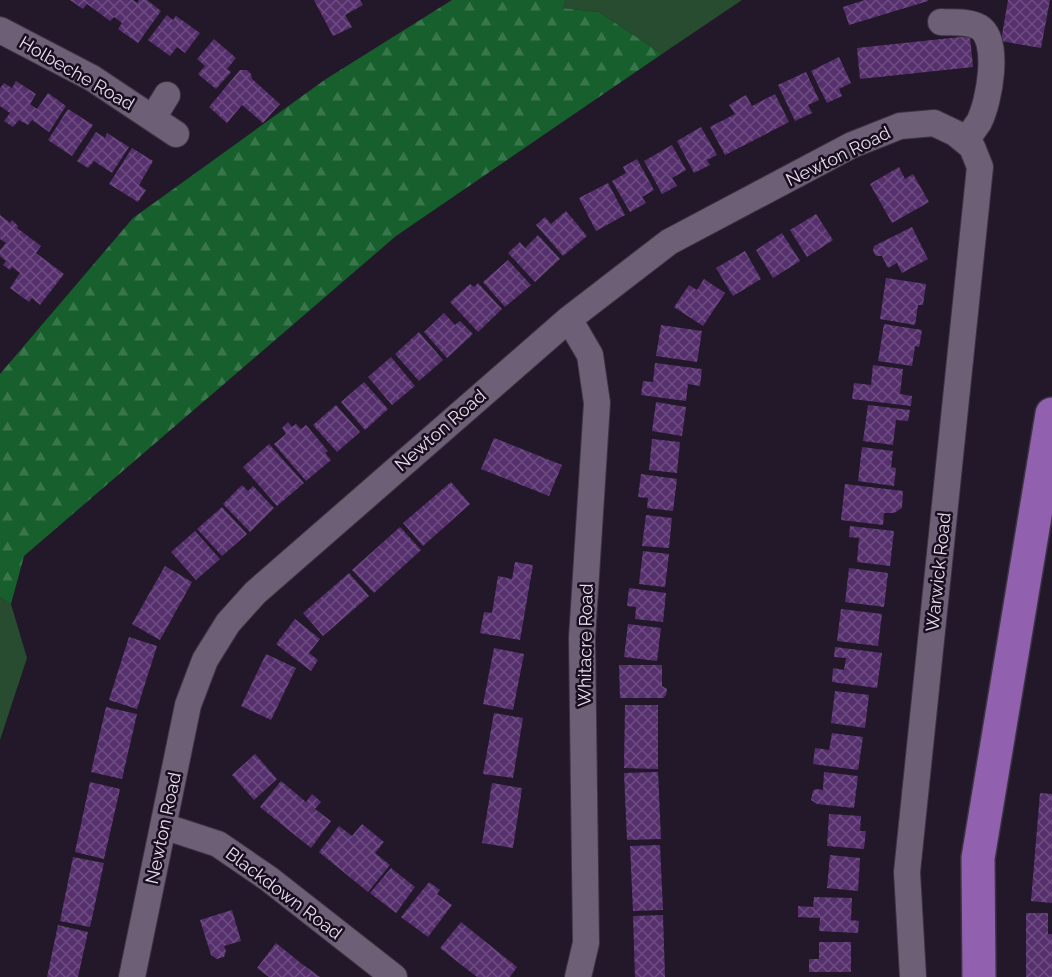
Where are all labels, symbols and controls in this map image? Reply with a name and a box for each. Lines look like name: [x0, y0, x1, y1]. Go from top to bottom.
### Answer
street label: Holbeche Road: [16, 32, 138, 114]
street label: Newton Road: [782, 122, 894, 190]
street label: Newton Road: [390, 385, 490, 475]
street label: Warwick Road: [921, 511, 955, 633]
street label: Whitacre Road: [573, 583, 597, 707]
street label: Newton Road: [141, 770, 185, 886]
street label: Blackdown Road: [222, 842, 346, 944]

